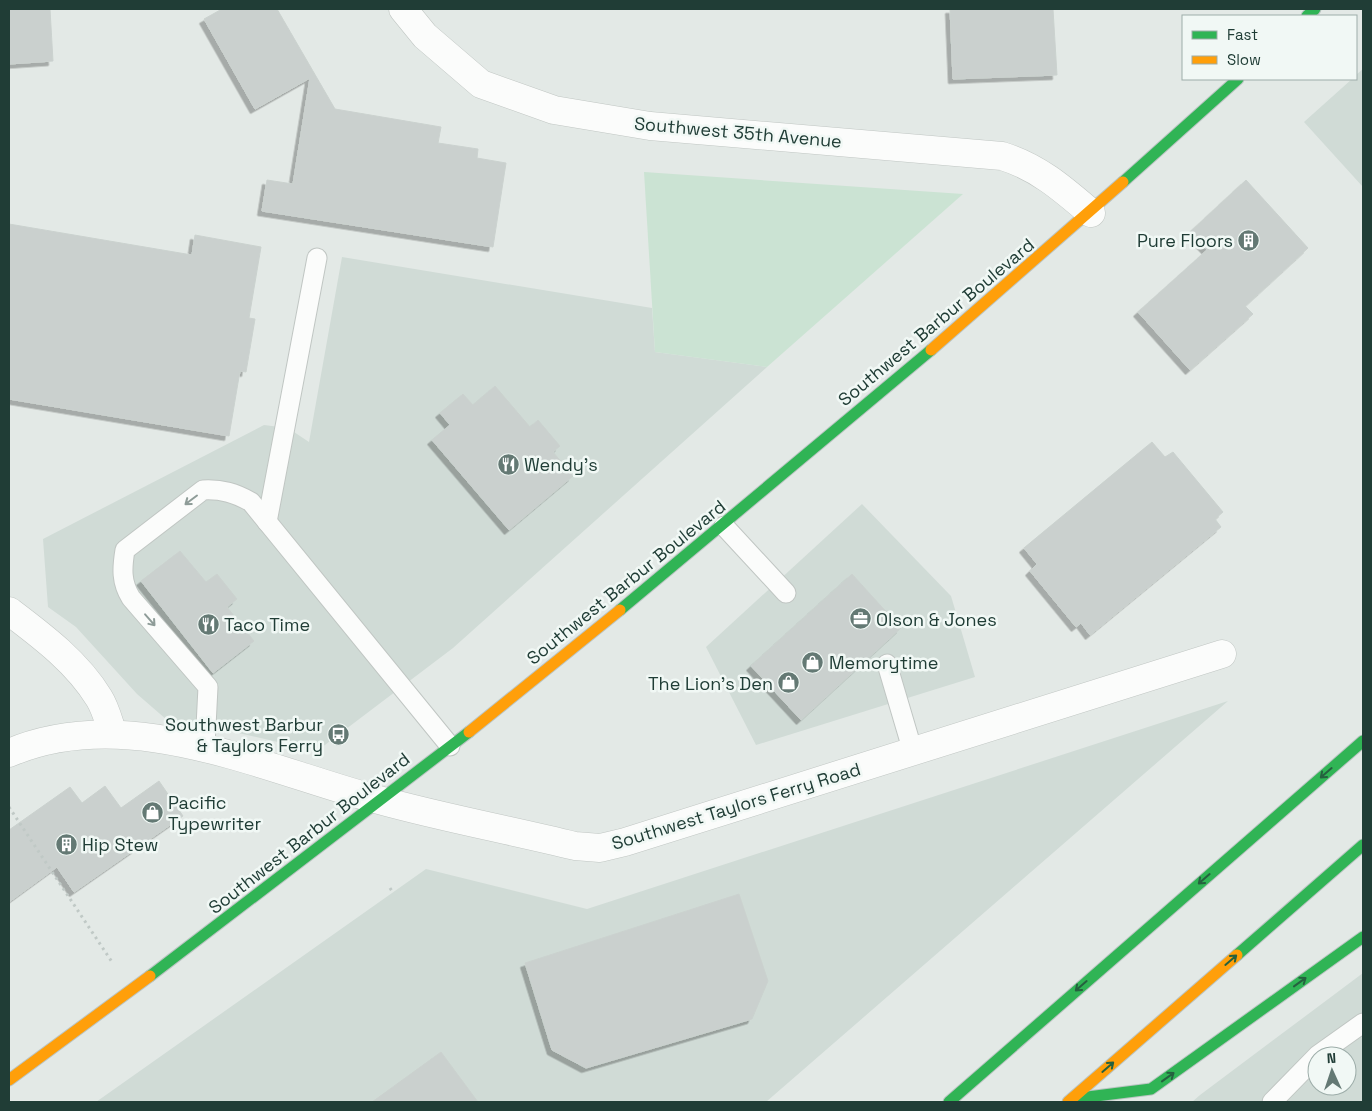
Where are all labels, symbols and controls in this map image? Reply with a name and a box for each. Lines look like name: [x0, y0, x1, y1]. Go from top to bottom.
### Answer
legend: [1182, 15, 1357, 80]
text: Fast: [1227, 25, 1258, 44]
text: Slow: [1227, 50, 1261, 69]
street label: Southwest 35th Avenue: [633, 111, 843, 153]
building icon: Pure Floors: [1237, 228, 1261, 252]
place label: Pure Floors: [1137, 229, 1233, 252]
street label: Southwest Barbur Boulevard: [833, 233, 1039, 411]
restaurant icon: Wendy's: [496, 452, 520, 476]
place label: Wendy's: [524, 453, 598, 476]
one-way arrow: [185, 494, 198, 505]
street label: Southwest Barbur Boulevard: [522, 495, 730, 669]
office icon: Olson & Jones: [848, 607, 872, 631]
place label: Olson & Jones: [876, 608, 997, 631]
restaurant icon: Taco Time: [196, 612, 220, 636]
one-way arrow: [144, 613, 155, 626]
place label: Taco Time: [224, 613, 310, 636]
shop icon: Memorytime: [801, 650, 825, 674]
place label: Memorytime: [829, 651, 938, 674]
shop icon: The Lion's Den: [777, 671, 801, 695]
place label: The Lion's Den: [648, 672, 773, 695]
place label: Southwest Barbur & Taylors Ferry: [165, 713, 323, 757]
bus stop icon: Southwest Barbur & Taylors Ferry: [327, 722, 351, 746]
street label: Southwest Barbur Boulevard: [204, 747, 414, 919]
street label: Southwest Taylors Ferry Road: [609, 757, 863, 855]
one-way arrow: [1320, 767, 1333, 778]
place label: Pacific Typewriter: [168, 791, 262, 835]
shop icon: Pacific Typewriter: [140, 800, 164, 824]
building icon: Hip Stew: [54, 832, 78, 856]
place label: Hip Stew: [82, 833, 158, 856]
one-way arrow: [1197, 873, 1210, 885]
one-way arrow: [1224, 955, 1237, 966]
one-way arrow: [1293, 977, 1307, 987]
one-way arrow: [1075, 980, 1088, 992]
north arrow: [1307, 1046, 1357, 1096]
text: N: [1326, 1049, 1336, 1067]
one-way arrow: [1102, 1061, 1115, 1073]
one-way arrow: [1161, 1072, 1175, 1082]

